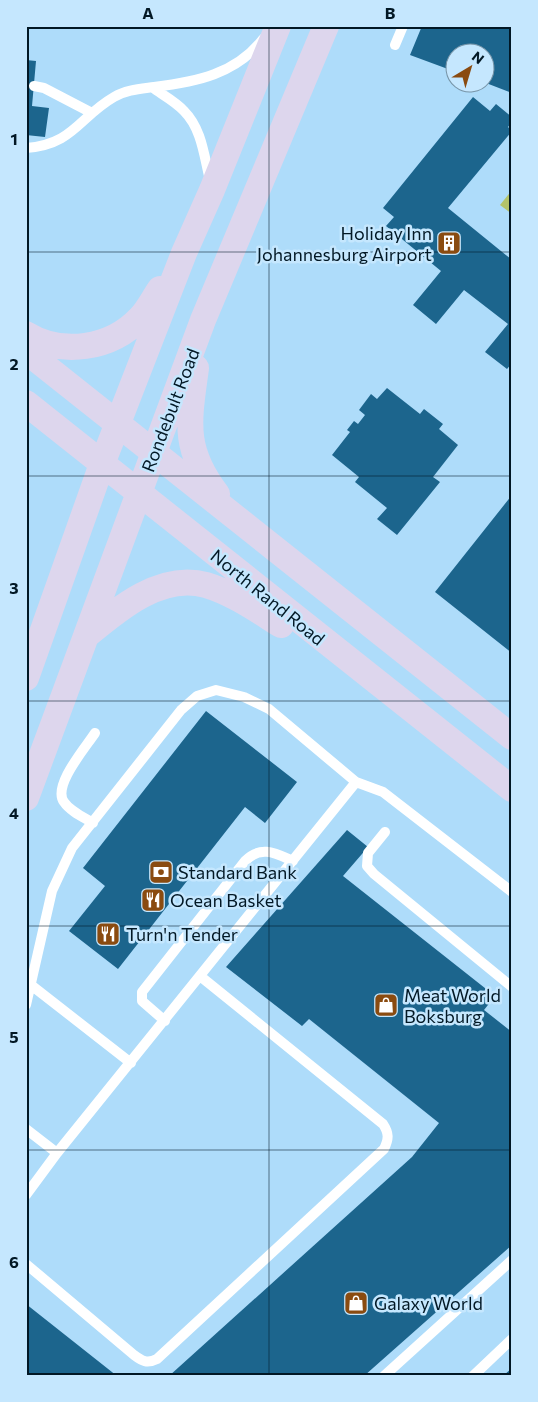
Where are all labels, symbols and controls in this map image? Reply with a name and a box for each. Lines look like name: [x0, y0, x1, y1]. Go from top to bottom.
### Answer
text: A: [142, 3, 154, 22]
text: B: [385, 3, 396, 22]
north arrow: [446, 42, 496, 92]
text: N: [469, 47, 488, 67]
text: 1: [10, 129, 18, 148]
place label: Holiday Inn Johannesburg Airport: [257, 222, 432, 265]
building icon: Holiday Inn Johannesburg Airport: [436, 230, 462, 256]
street label: Rondebult Road: [136, 345, 204, 475]
text: 2: [9, 354, 19, 373]
street label: North Rand Road: [207, 544, 329, 650]
text: 3: [9, 578, 19, 597]
text: 4: [9, 803, 19, 822]
bank icon: Standard Bank: [148, 859, 174, 885]
place label: Standard Bank: [178, 861, 297, 883]
restaurant icon: Ocean Basket: [140, 887, 166, 913]
place label: Ocean Basket: [170, 889, 282, 911]
restaurant icon: Turn'n Tender: [95, 921, 121, 947]
place label: Turn'n Tender: [126, 923, 238, 945]
place label: Meat World Boksburg: [404, 984, 501, 1027]
shop icon: Meat World Boksburg: [373, 992, 399, 1018]
text: 5: [9, 1027, 19, 1046]
text: 6: [9, 1252, 19, 1271]
shop icon: Galaxy World: [343, 1290, 369, 1316]
place label: Galaxy World: [374, 1292, 483, 1314]

